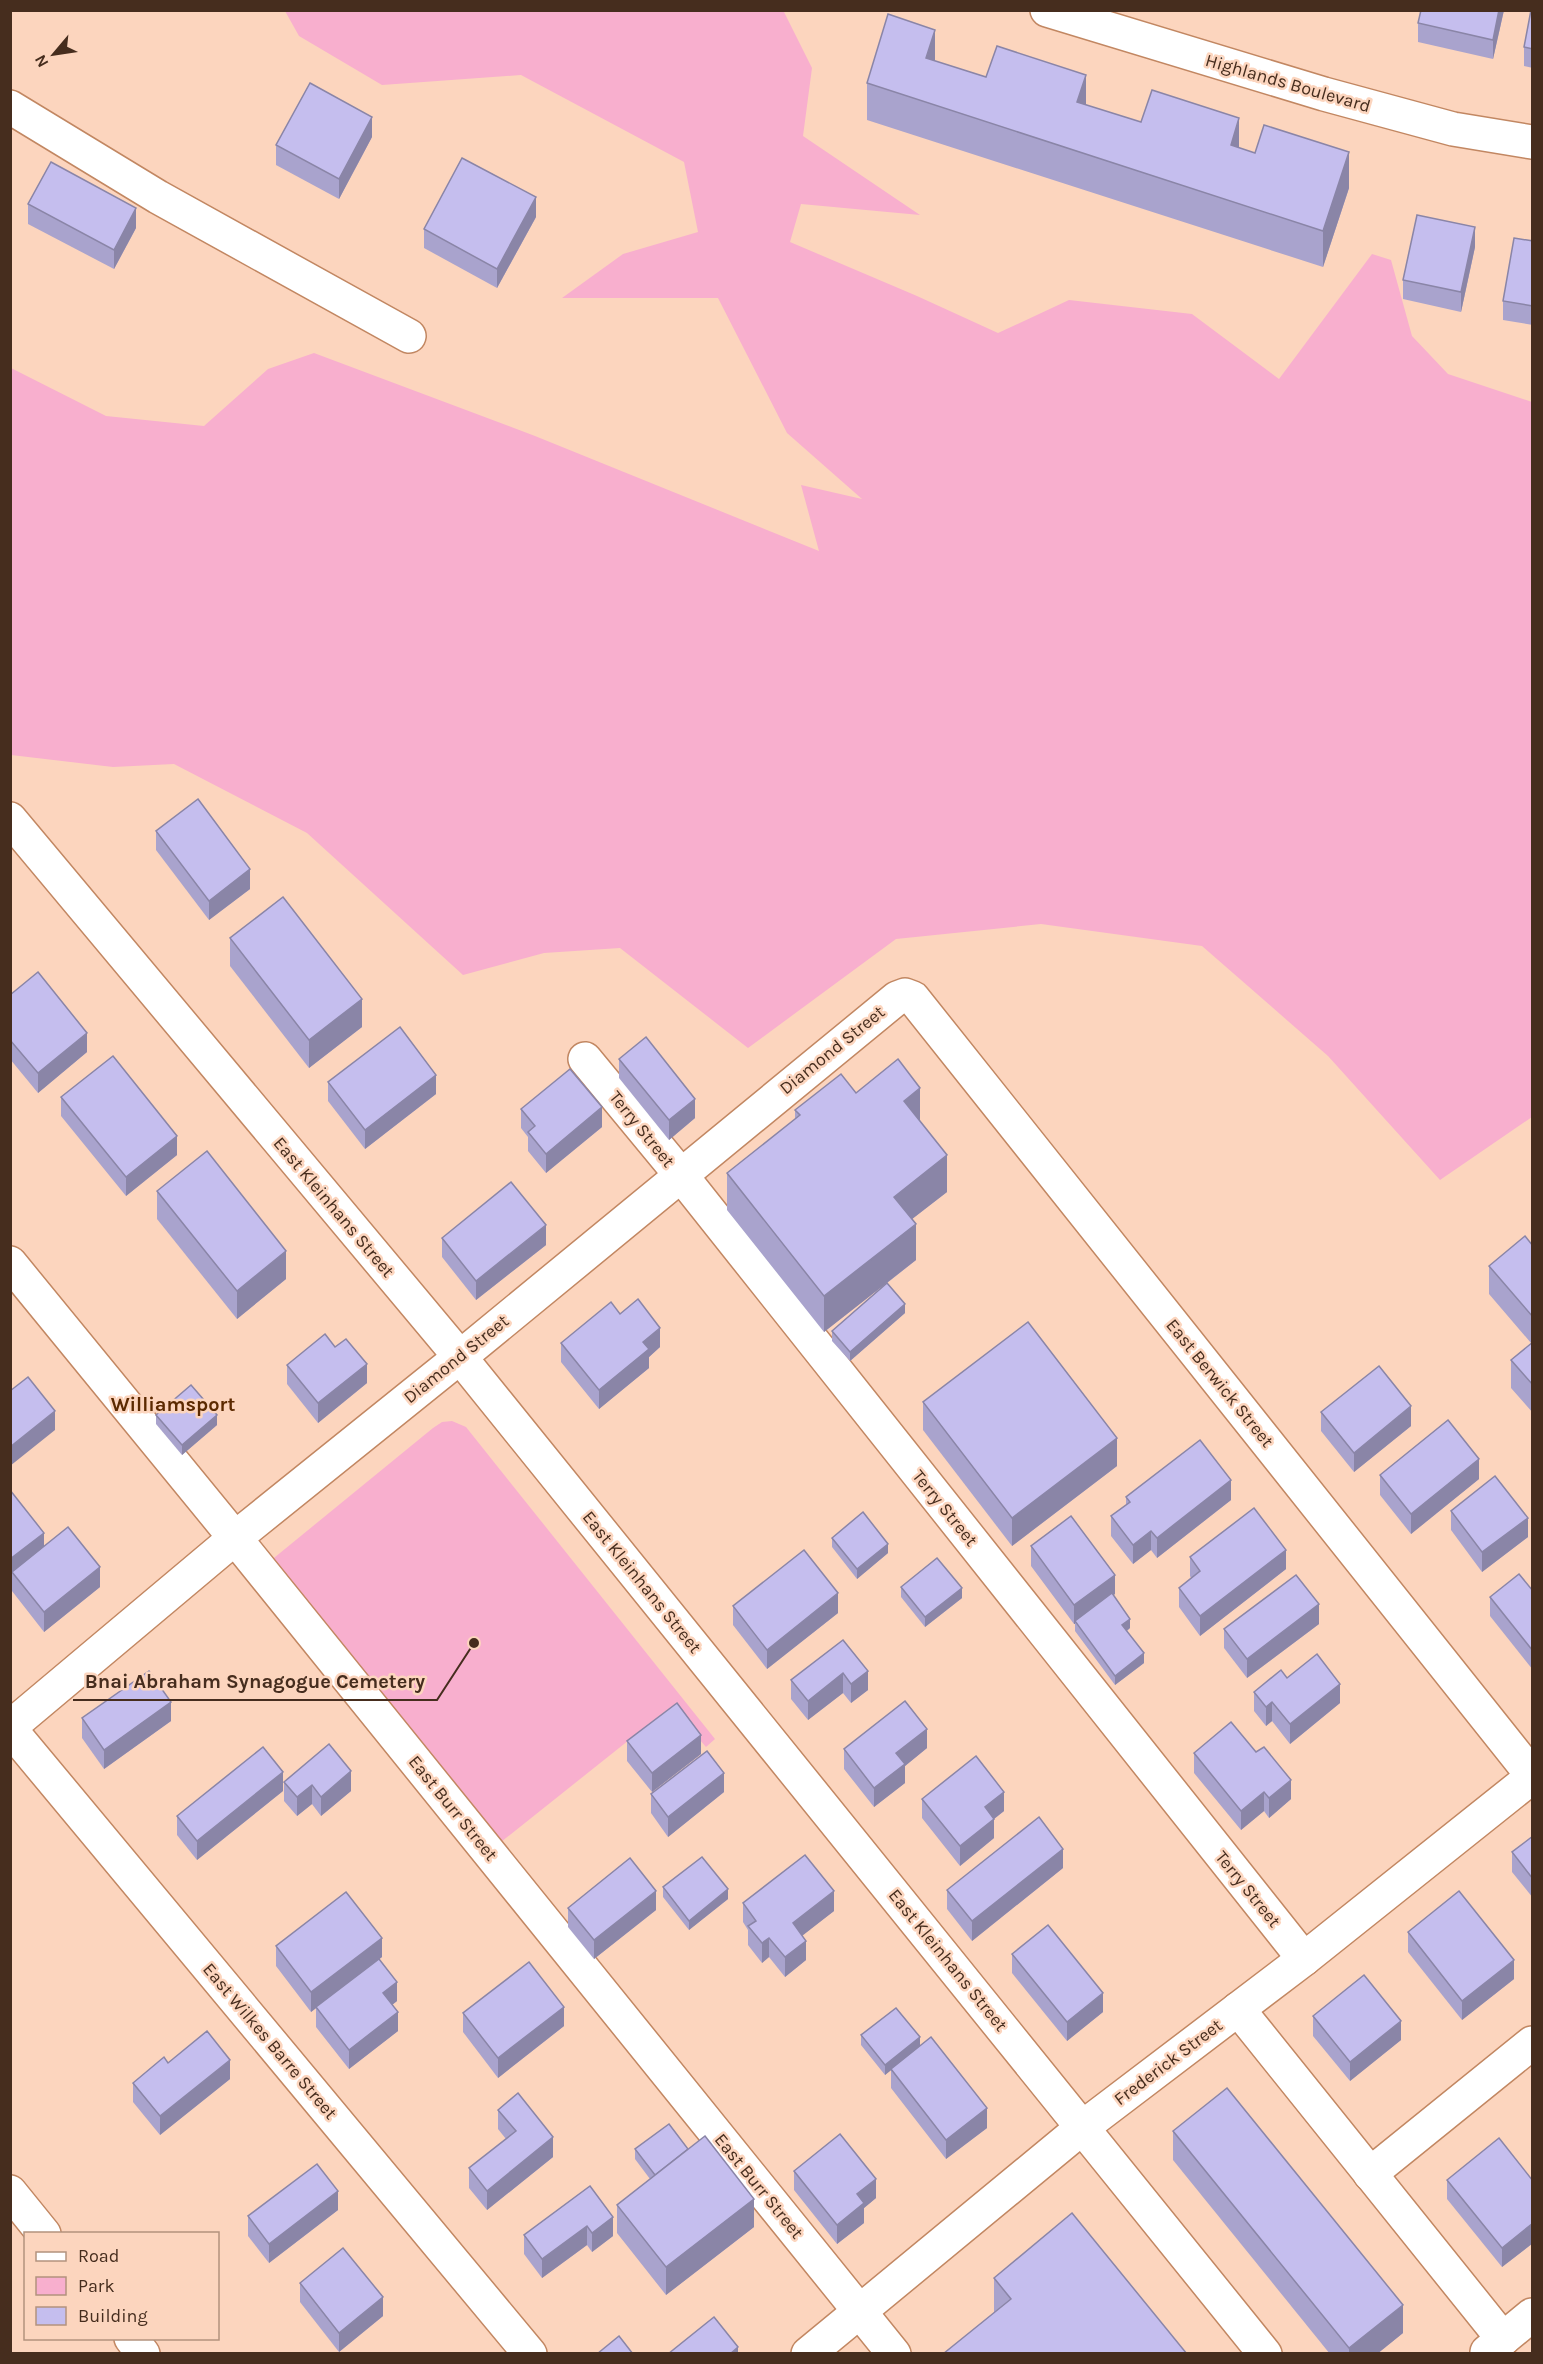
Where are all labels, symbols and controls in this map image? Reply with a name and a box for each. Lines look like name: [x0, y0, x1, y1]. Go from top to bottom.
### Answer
north arrow: [24, 24, 84, 84]
street label: Highlands Boulevard: [1203, 49, 1373, 117]
text: N: [30, 51, 52, 71]
street label: Diamond Street: [775, 1001, 889, 1099]
street label: Terry Street: [605, 1086, 680, 1172]
street label: East Kleinhans Street: [269, 1132, 399, 1282]
street label: Diamond Street: [399, 1310, 513, 1408]
street label: East Berwick Street: [1161, 1314, 1279, 1452]
district label: Williamsport: [111, 1393, 235, 1416]
street label: Terry Street: [908, 1465, 983, 1551]
street label: East Kleinhans Street: [578, 1506, 706, 1658]
callout: Bnai Abraham Synagogue Cemetery: [73, 1662, 437, 1700]
text: Bnai Abraham Synagogue Cemetery: [85, 1670, 425, 1693]
street label: East Burr Street: [404, 1751, 502, 1865]
street label: Terry Street: [1211, 1846, 1286, 1932]
street label: East Kleinhans Street: [884, 1884, 1012, 2036]
street label: East Wilkes Barre Street: [198, 1958, 342, 2124]
street label: Frederick Street: [1109, 2014, 1227, 2110]
street label: East Burr Street: [710, 2129, 808, 2243]
legend: [24, 2232, 219, 2340]
text: Road: [78, 2245, 119, 2267]
text: Park: [78, 2275, 115, 2297]
text: Building: [78, 2305, 148, 2327]

